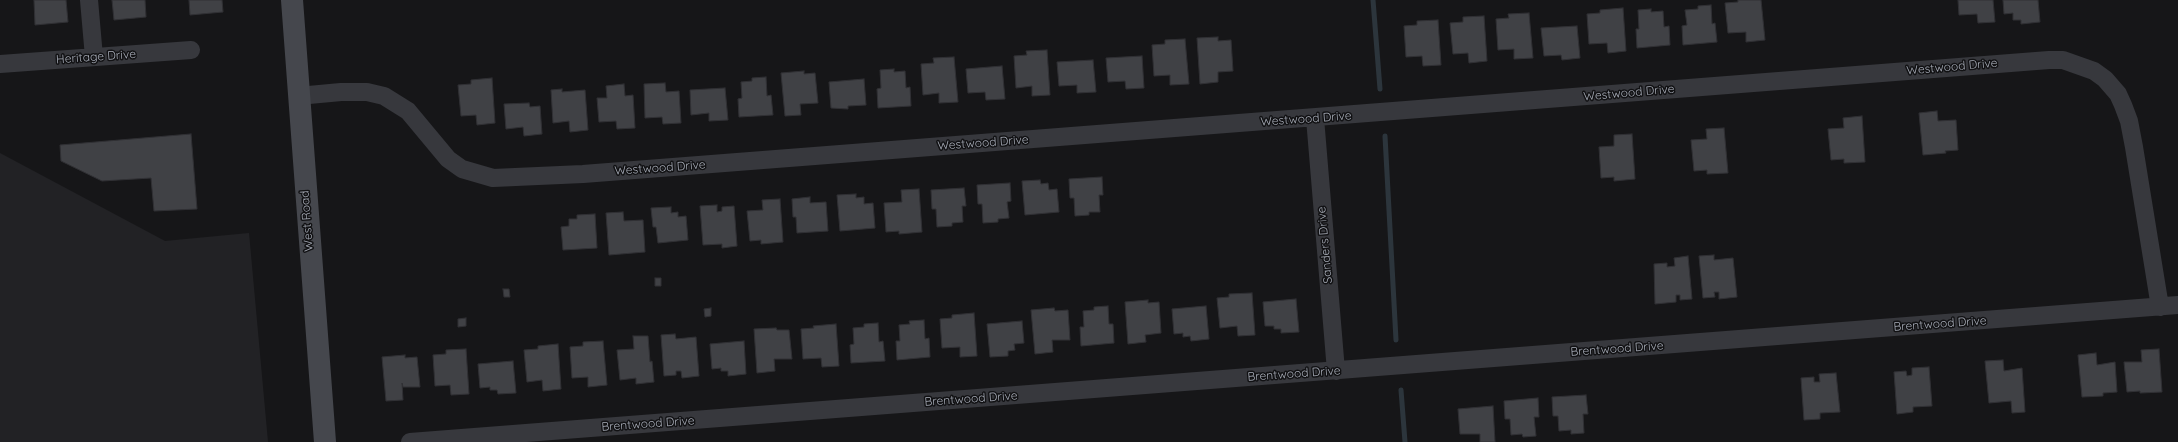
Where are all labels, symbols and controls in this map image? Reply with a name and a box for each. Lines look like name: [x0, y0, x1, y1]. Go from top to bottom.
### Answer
street label: Heritage Drive: [56, 47, 136, 67]
street label: Westwood Drive: [1906, 56, 1998, 78]
street label: Westwood Drive: [1583, 82, 1675, 104]
street label: Westwood Drive: [1260, 109, 1352, 129]
street label: Westwood Drive: [937, 133, 1029, 153]
street label: Westwood Drive: [614, 158, 706, 178]
street label: West Road: [298, 190, 316, 252]
street label: Sanders Drive: [1314, 206, 1336, 284]
street label: Brentwood Drive: [1893, 314, 1987, 334]
street label: Brentwood Drive: [1570, 339, 1664, 359]
street label: Brentwood Drive: [1247, 364, 1341, 384]
street label: Brentwood Drive: [924, 389, 1018, 409]
street label: Brentwood Drive: [601, 414, 695, 434]

